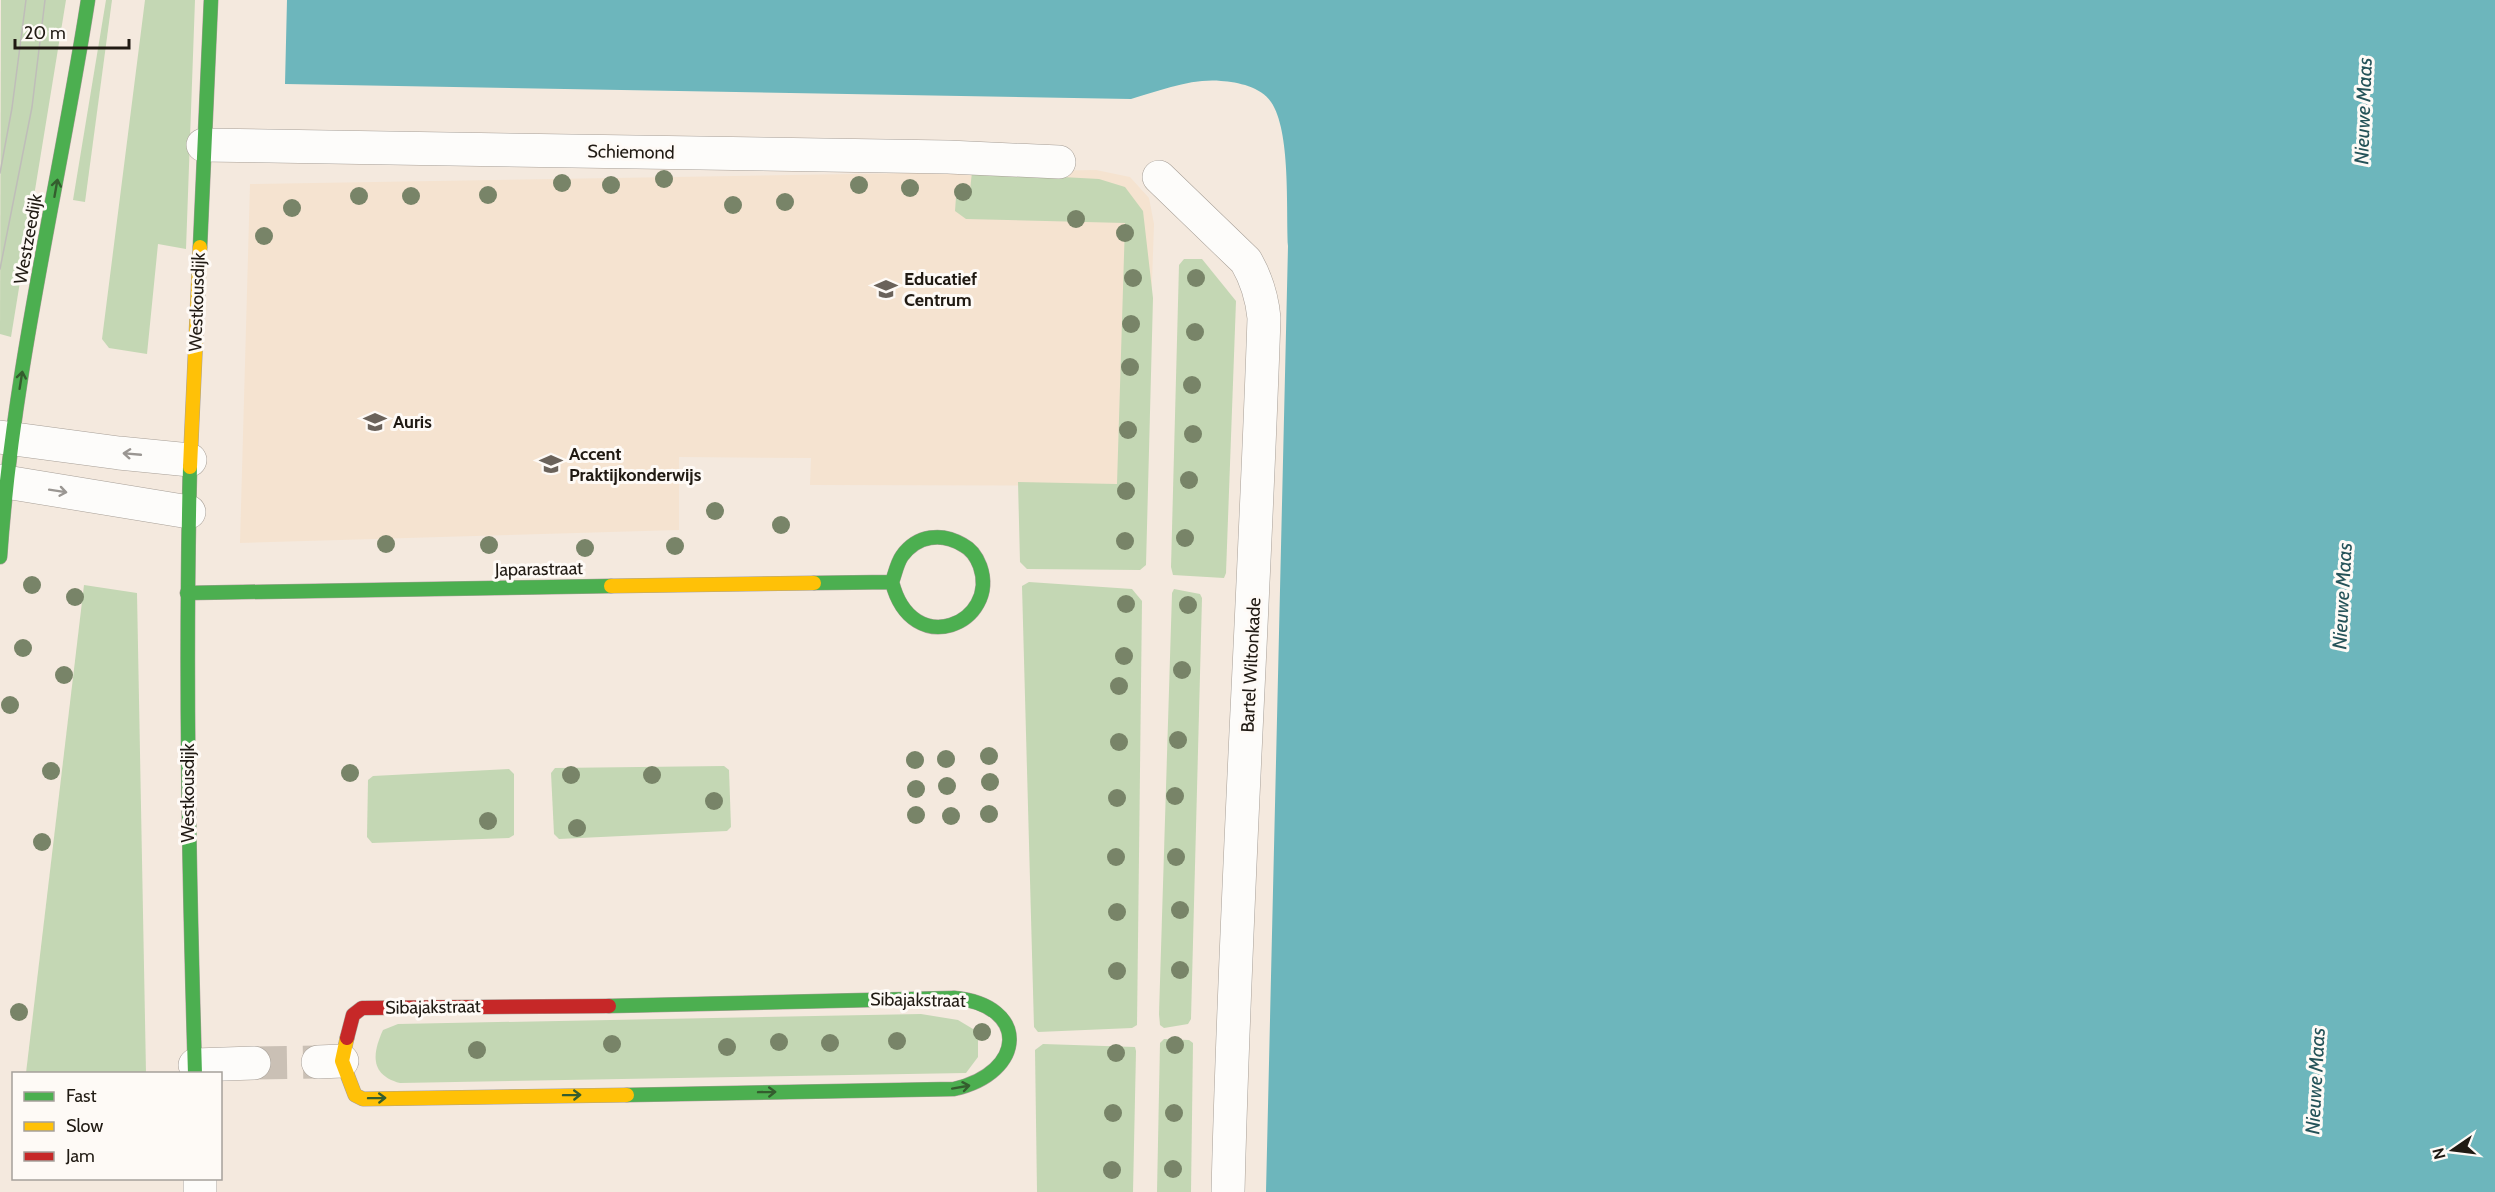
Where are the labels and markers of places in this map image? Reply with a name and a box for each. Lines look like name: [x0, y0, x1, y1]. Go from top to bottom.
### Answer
place label: Educatief Centrum: [904, 268, 977, 311]
school or university icon: Educatief Centrum: [873, 276, 899, 302]
school or university icon: Auris: [362, 409, 388, 435]
place label: Auris: [393, 411, 432, 433]
place label: Accent Praktijkonderwijs: [569, 443, 702, 486]
school or university icon: Accent Praktijkonderwijs: [538, 451, 564, 477]

